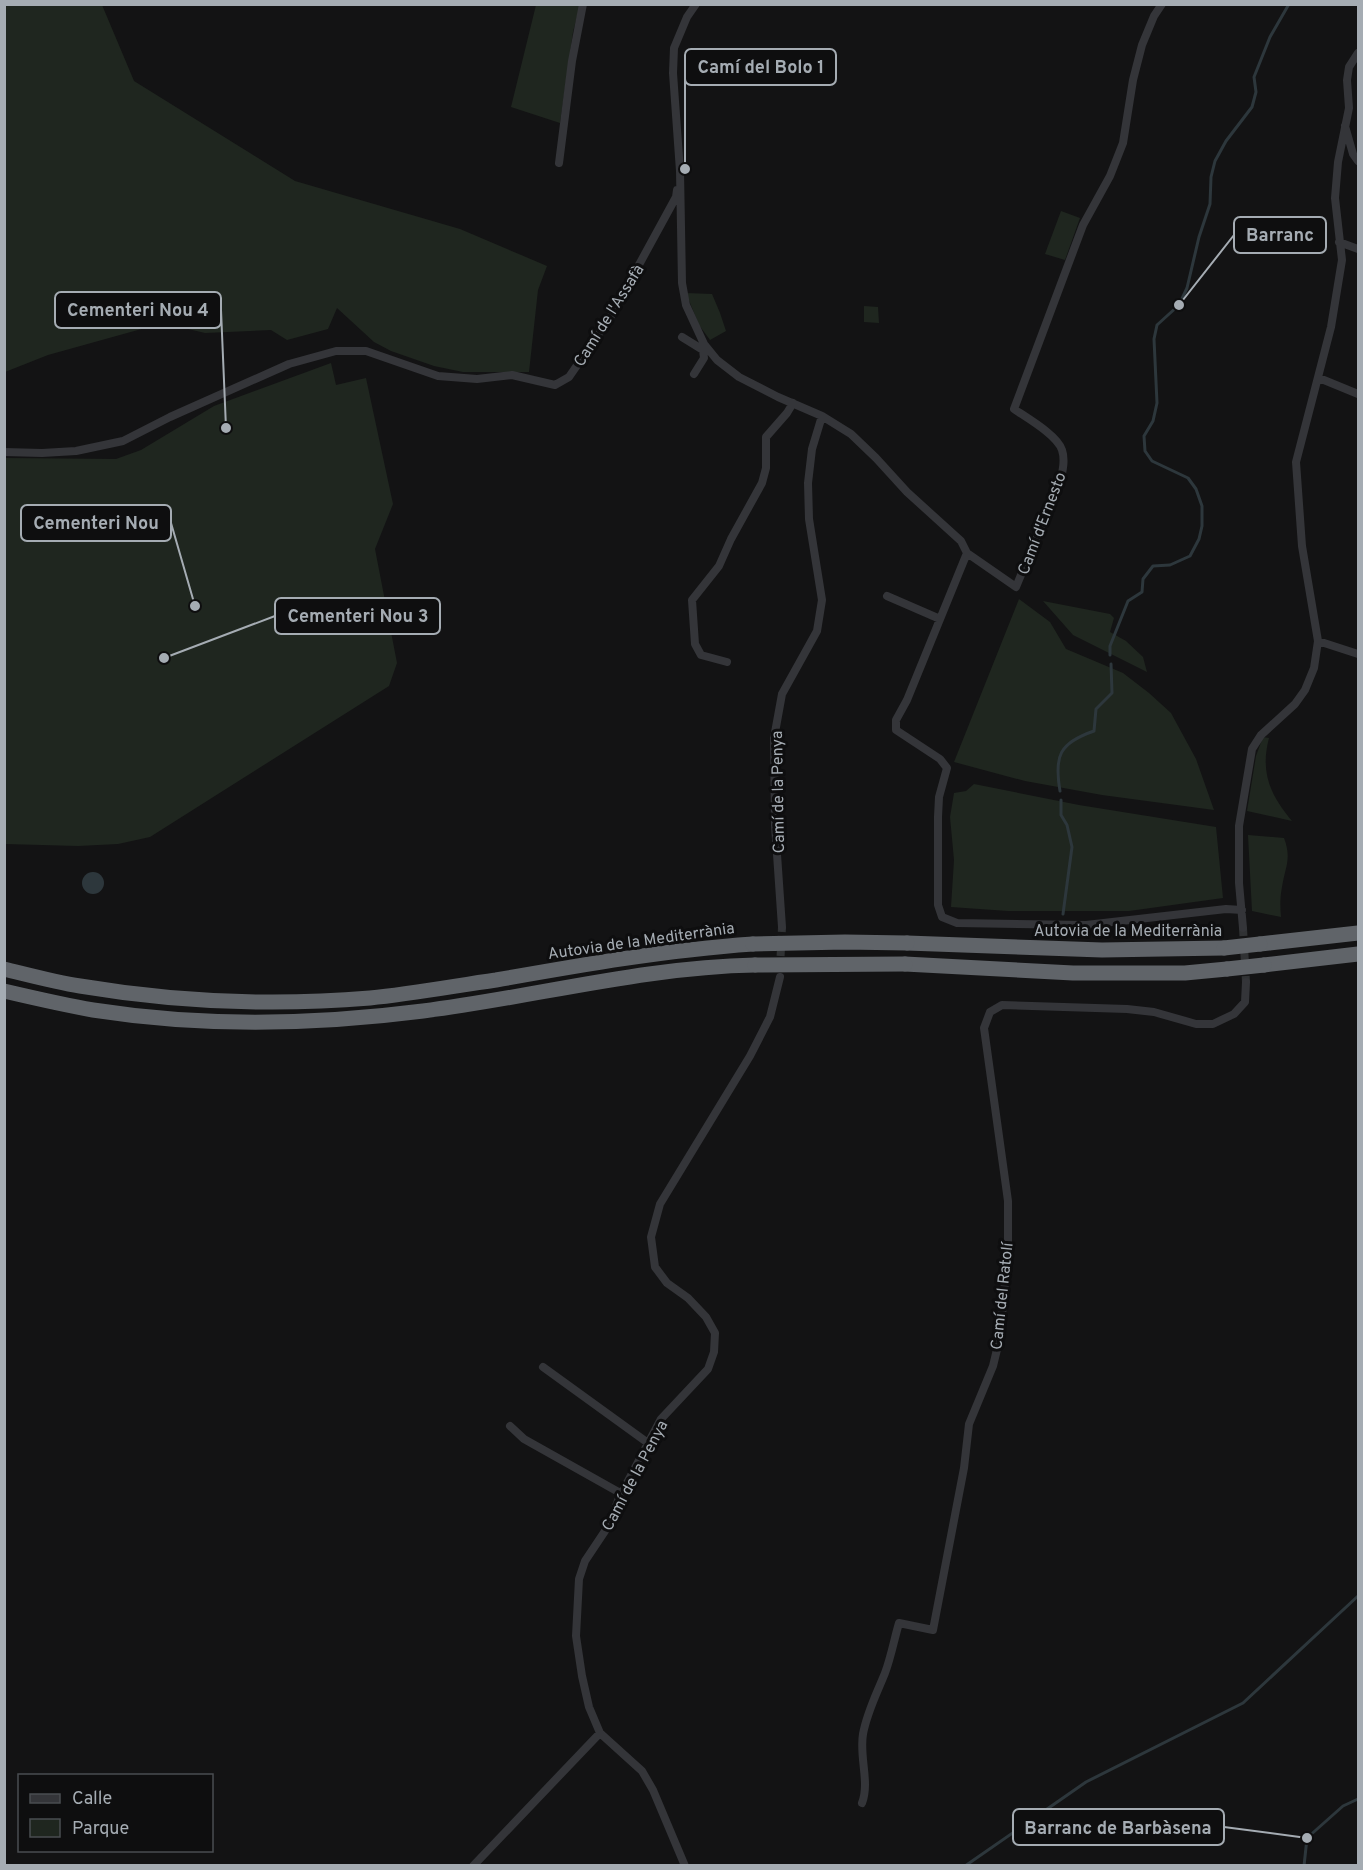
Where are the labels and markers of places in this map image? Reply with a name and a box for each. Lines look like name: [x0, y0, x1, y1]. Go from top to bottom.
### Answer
callout: Camí del Bolo 1: [685, 49, 836, 85]
callout: Barranc: [1234, 217, 1326, 253]
callout: Cementeri Nou 4: [55, 292, 221, 328]
callout: Cementeri Nou: [21, 505, 171, 541]
callout: Cementeri Nou 3: [275, 598, 440, 634]
callout: Barranc de Barbàsena: [1013, 1809, 1224, 1845]

